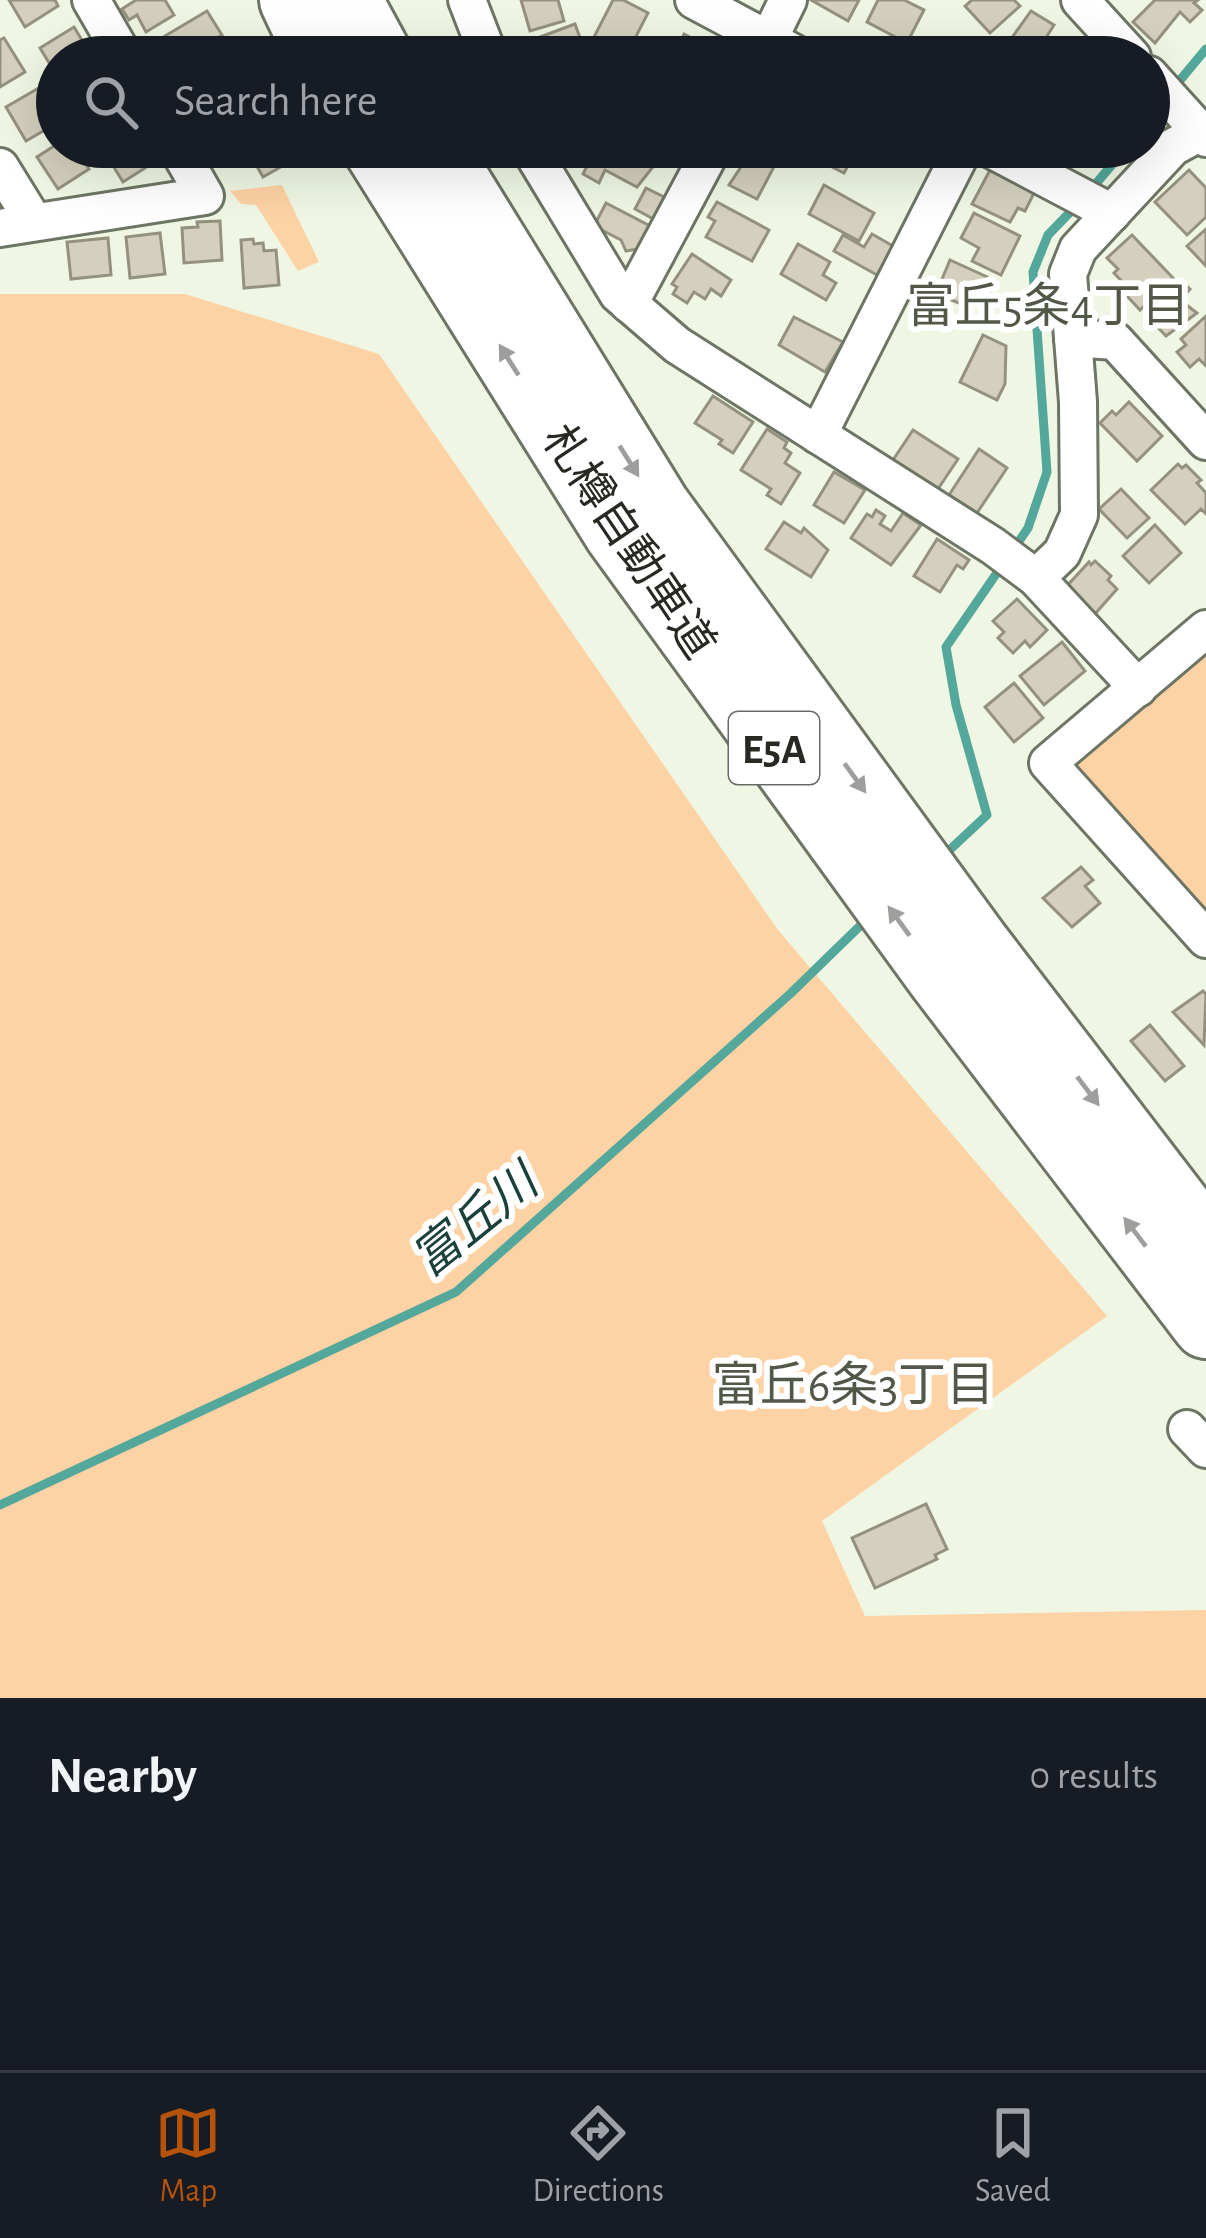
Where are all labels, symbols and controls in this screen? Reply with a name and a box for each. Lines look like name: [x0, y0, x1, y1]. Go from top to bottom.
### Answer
search box: [36, 36, 1170, 168]
icon: search: [78, 69, 144, 135]
text: Search here: [174, 79, 377, 124]
district label: 富丘5条4丁目: [906, 281, 1190, 332]
one-way arrow: [499, 343, 520, 377]
street label: 札樽自動車道: [534, 416, 725, 667]
one-way arrow: [618, 444, 639, 478]
road number: E5A: [729, 712, 819, 784]
one-way arrow: [843, 762, 866, 794]
one-way arrow: [888, 905, 912, 937]
one-way arrow: [1076, 1075, 1100, 1107]
water label: 富丘川: [403, 1153, 551, 1286]
one-way arrow: [1123, 1216, 1148, 1248]
district label: 富丘6条3丁目: [712, 1360, 994, 1411]
text: Nearby: [48, 1751, 197, 1802]
text: 0 results: [1030, 1757, 1158, 1796]
tab: Map: [155, 2100, 221, 2212]
tab: Directions: [532, 2100, 664, 2212]
tab: Saved: [975, 2100, 1050, 2212]

